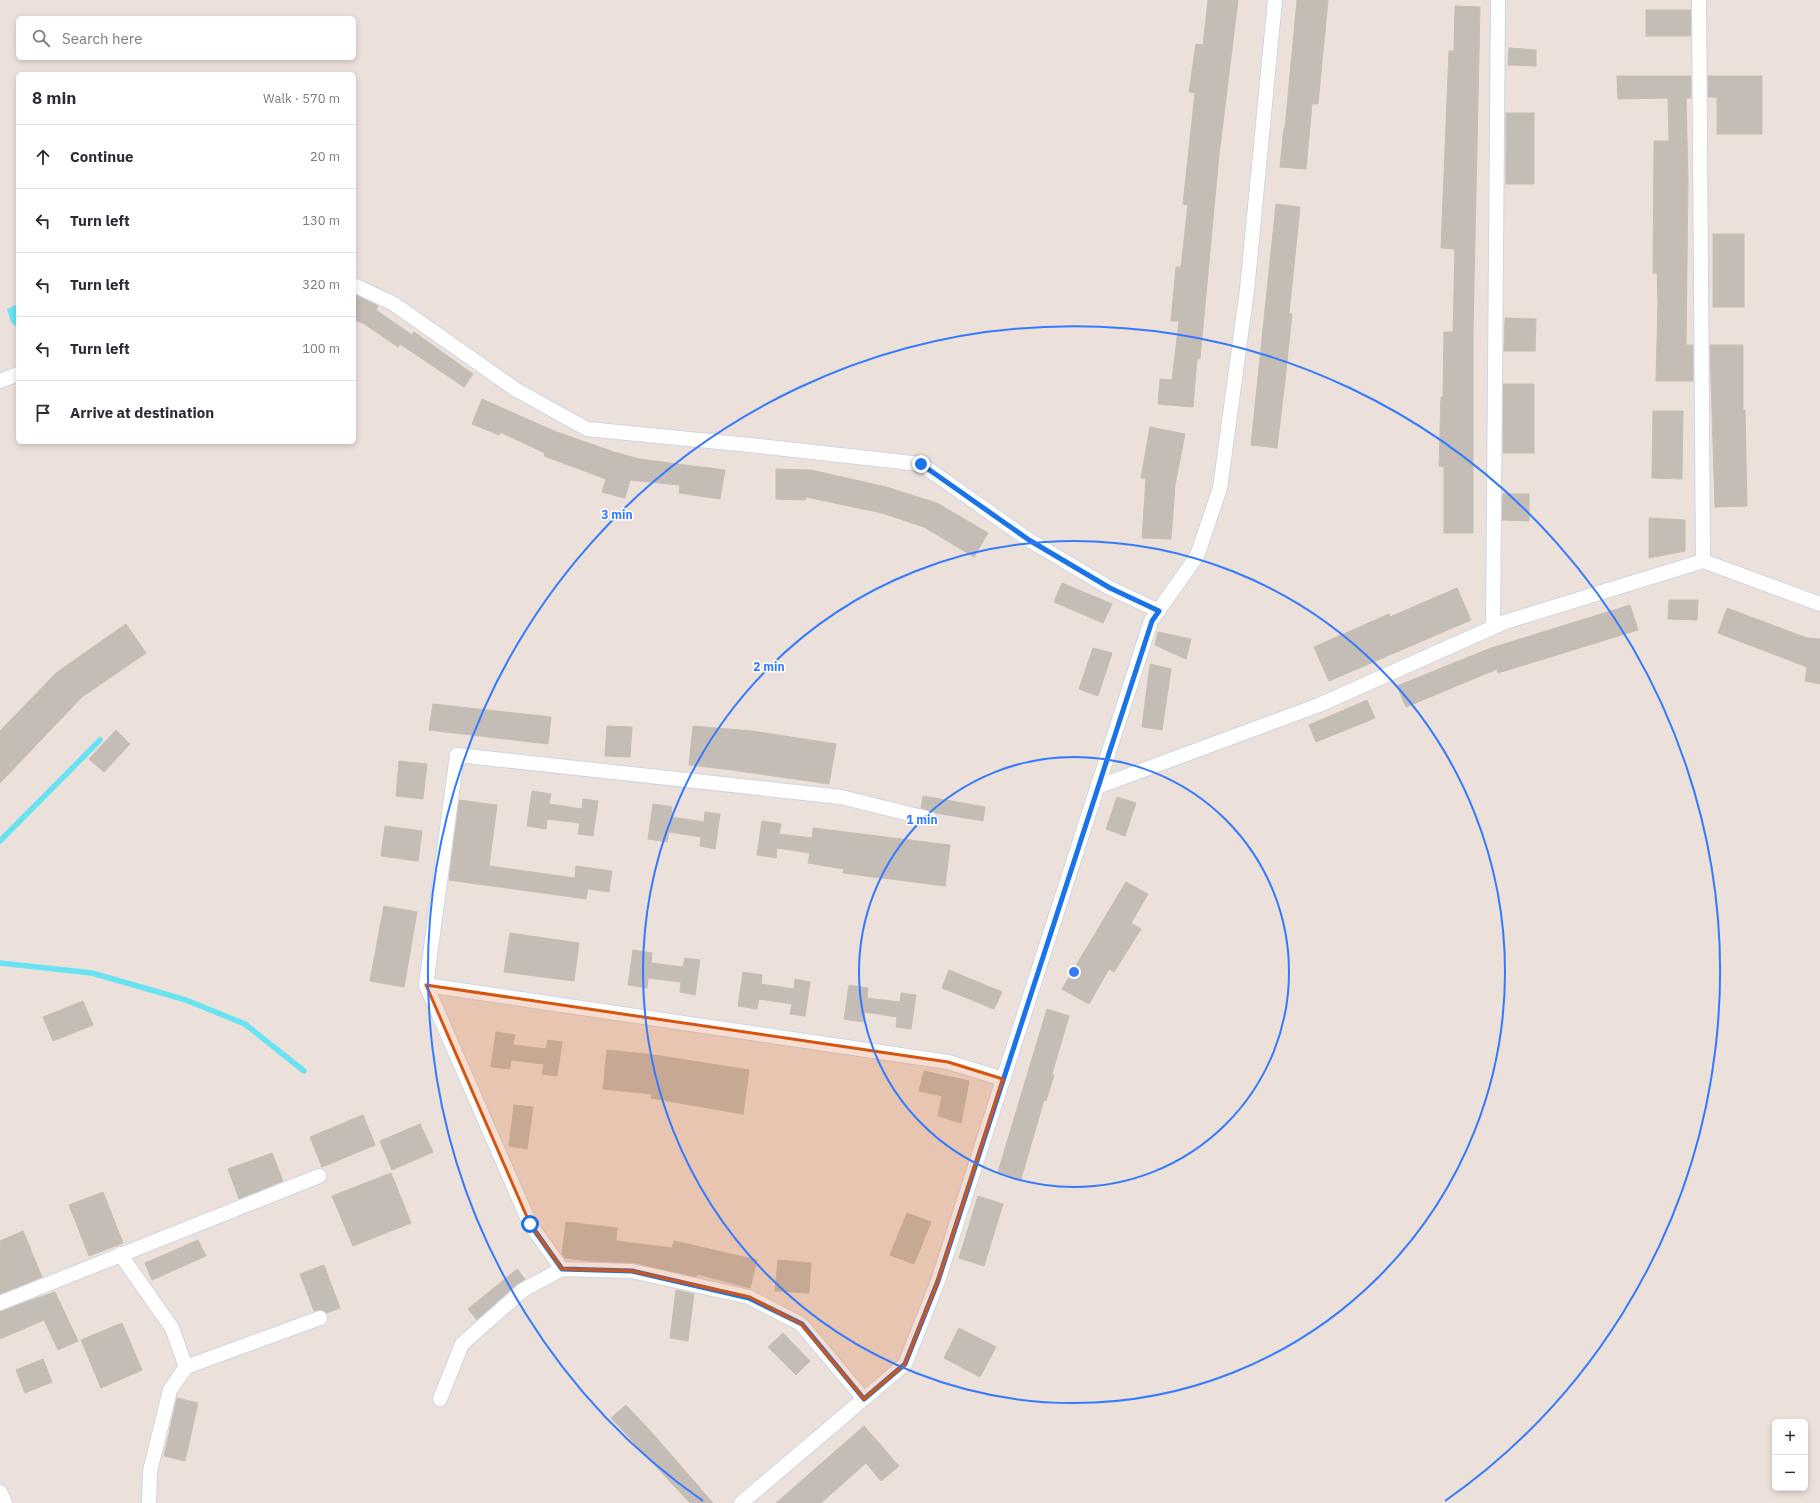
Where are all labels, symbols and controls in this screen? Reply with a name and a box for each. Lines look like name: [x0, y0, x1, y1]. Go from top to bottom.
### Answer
search box: [16, 16, 356, 60]
icon: search: [30, 27, 52, 49]
text: Search here: [62, 29, 142, 48]
text: 8 min: [32, 87, 76, 109]
text: Walk · 570 m: [263, 90, 340, 107]
icon: ahead: [32, 146, 54, 168]
text: Continue: [70, 147, 134, 166]
text: 20 m: [310, 148, 340, 165]
icon: left: [32, 210, 54, 232]
text: Turn left: [70, 211, 130, 230]
text: 130 m: [302, 212, 340, 229]
icon: left: [32, 274, 54, 296]
text: Turn left: [70, 275, 130, 294]
text: 320 m: [302, 276, 340, 293]
icon: left: [32, 338, 54, 360]
text: Turn left: [70, 339, 130, 358]
text: 100 m: [302, 340, 340, 357]
icon: arrive: [32, 402, 54, 424]
text: Arrive at destination: [70, 403, 214, 422]
route end: [912, 455, 930, 473]
text: 3 min: [601, 507, 633, 522]
text: 2 min: [753, 659, 785, 674]
text: 1 min: [906, 812, 938, 827]
centre of rings: [1067, 965, 1081, 979]
route start: [521, 1215, 539, 1233]
map controls: [1772, 1419, 1808, 1491]
button: +: [1772, 1419, 1808, 1455]
button: −: [1772, 1455, 1808, 1491]

